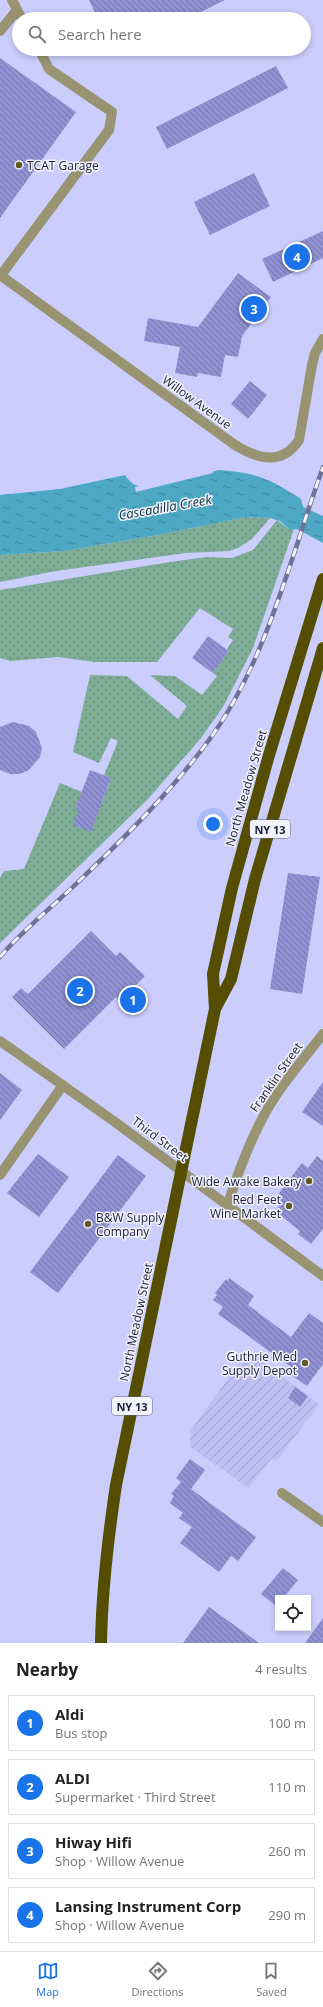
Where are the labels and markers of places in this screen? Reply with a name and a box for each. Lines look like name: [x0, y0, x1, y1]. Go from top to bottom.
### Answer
place label: TCAT Garage: [27, 157, 99, 174]
marker: TCAT Garage: [14, 160, 24, 170]
pin: 4: [284, 242, 310, 272]
pin: 3: [241, 294, 267, 324]
pin: 2: [67, 976, 93, 1006]
pin: 1: [120, 985, 146, 1015]
place label: Wide Awake Bakery: [192, 1173, 302, 1190]
marker: Wide Awake Bakery: [304, 1176, 314, 1186]
place label: Red Feet Wine Market: [210, 1191, 281, 1222]
marker: Red Feet Wine Market: [284, 1201, 294, 1211]
place label: B&W Supply Company: [96, 1209, 165, 1240]
marker: B&W Supply Company: [83, 1219, 93, 1229]
place label: Guthrie Med Supply Depot: [222, 1348, 297, 1379]
marker: Guthrie Med Supply Depot: [300, 1358, 310, 1368]

